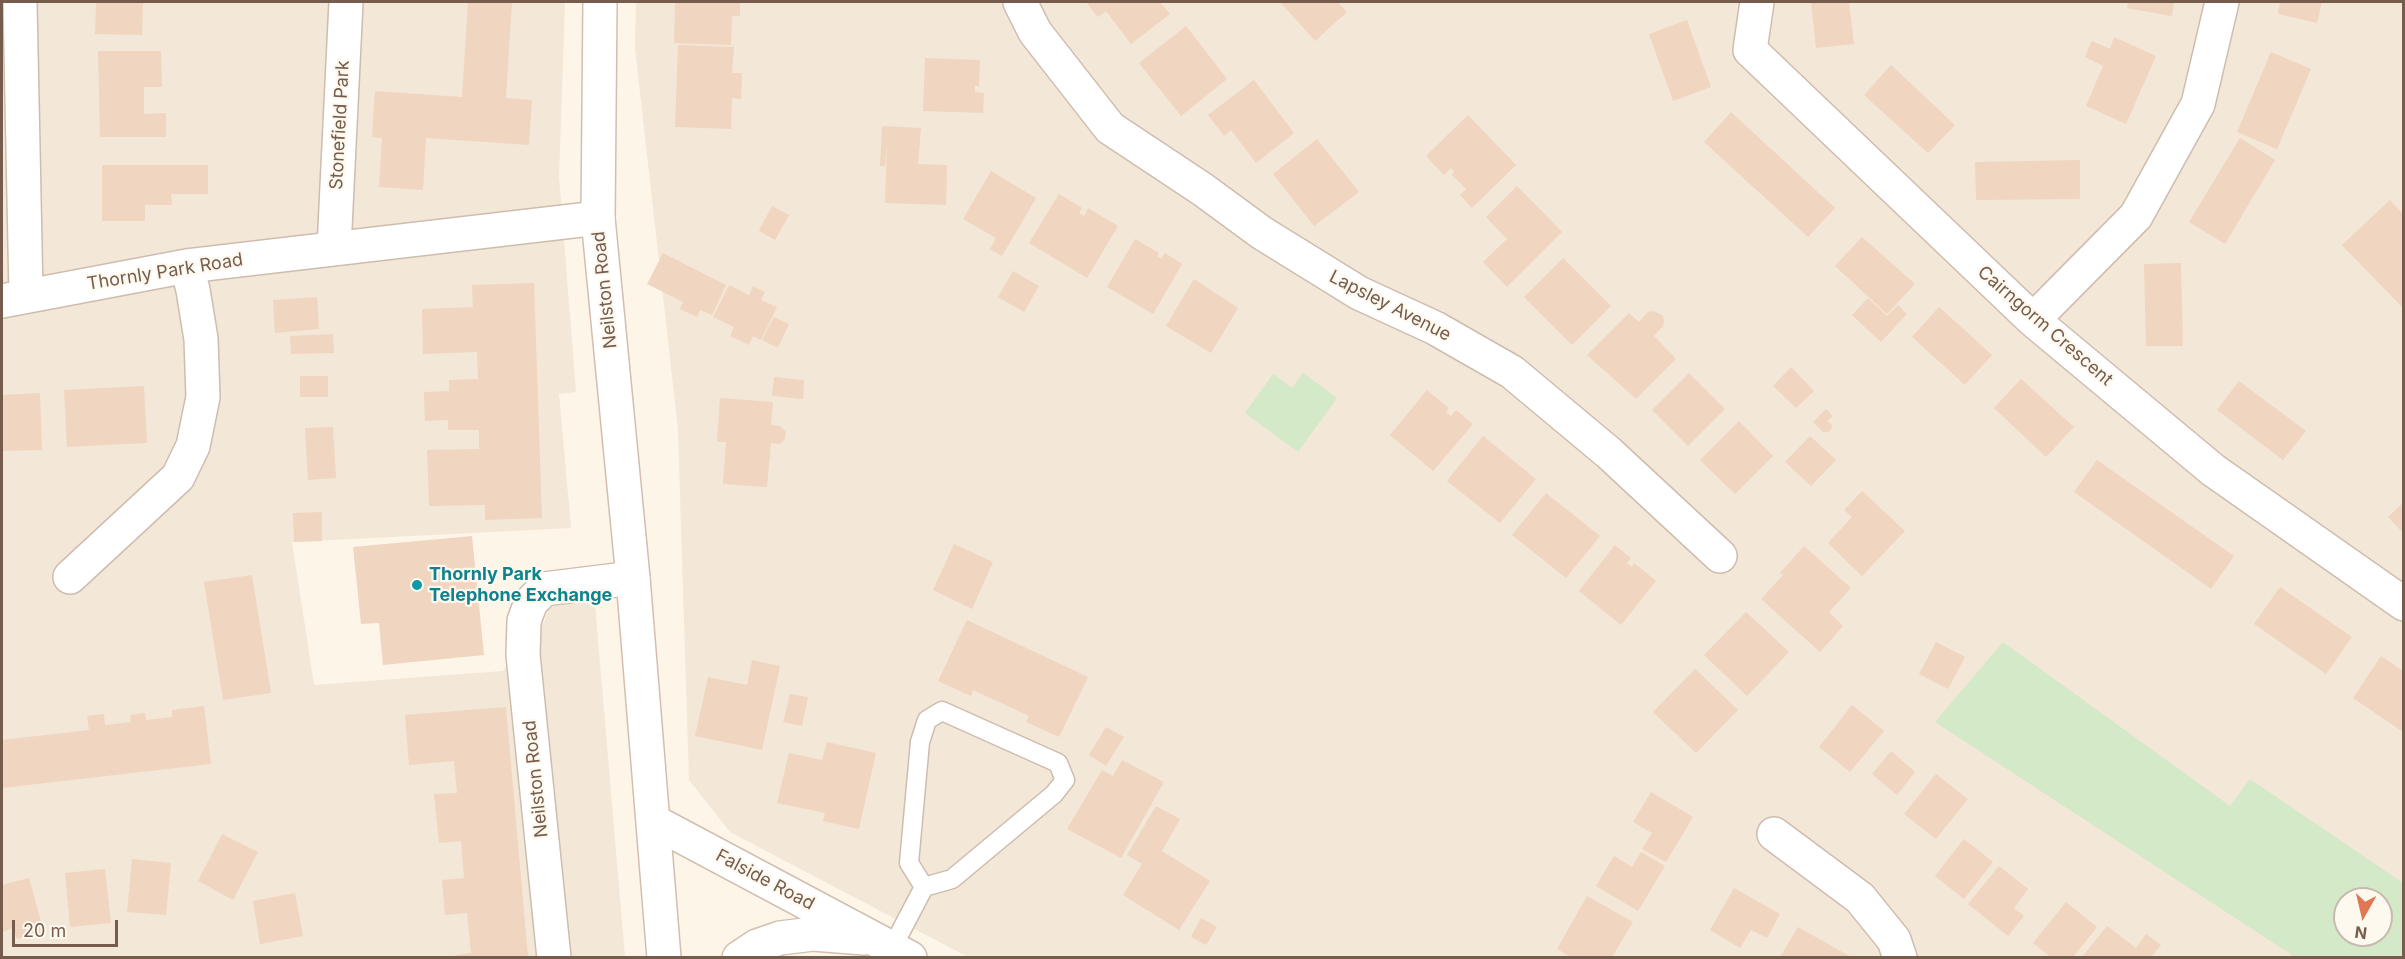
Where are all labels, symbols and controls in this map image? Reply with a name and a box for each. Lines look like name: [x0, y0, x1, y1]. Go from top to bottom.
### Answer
street label: Stonefield Park: [326, 60, 354, 190]
street label: Neilston Road: [588, 230, 622, 350]
street label: Thornly Park Road: [86, 249, 244, 295]
street label: Cairngorm Crescent: [1973, 261, 2117, 391]
street label: Lapsley Avenue: [1326, 266, 1454, 346]
place label: Thornly Park Telephone Exchange: [429, 564, 612, 606]
marker: Thornly Park Telephone Exchange: [410, 578, 424, 592]
street label: Neilston Road: [519, 719, 553, 839]
street label: Falside Road: [712, 845, 818, 915]
north arrow: [2333, 887, 2393, 947]
scale bar: [15, 908, 122, 946]
text: 20 m: [23, 920, 66, 941]
text: N: [2353, 922, 2368, 944]

